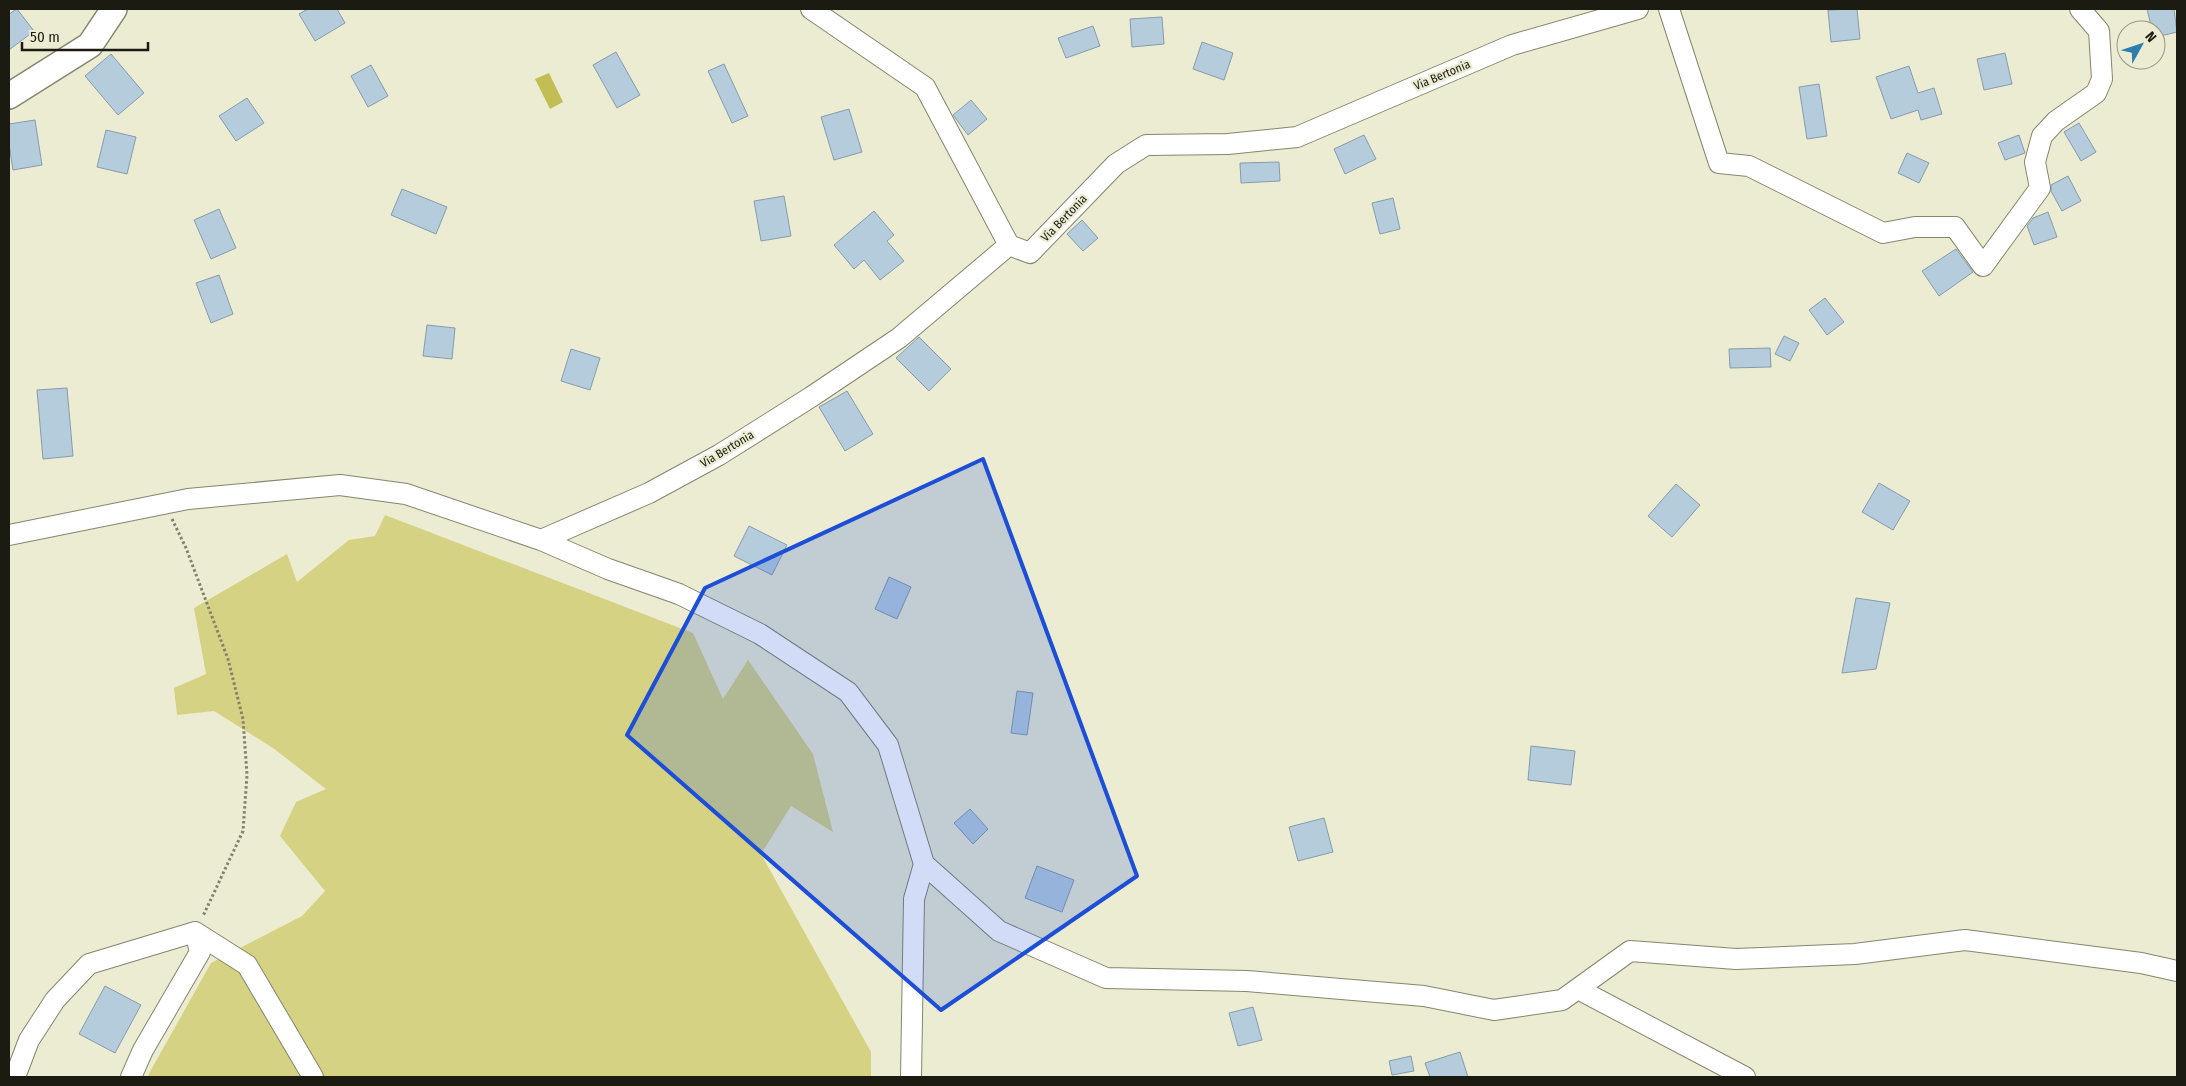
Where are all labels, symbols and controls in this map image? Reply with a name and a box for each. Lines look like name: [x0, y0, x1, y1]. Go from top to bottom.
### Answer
scale bar: [22, 20, 149, 52]
north arrow: [2116, 20, 2166, 70]
text: 50 m: [30, 28, 60, 46]
text: N: [2141, 28, 2160, 46]
street label: Via Bertonia: [1412, 57, 1472, 93]
street label: Via Bertonia: [1038, 192, 1090, 244]
street label: Via Bertonia: [698, 428, 756, 470]

